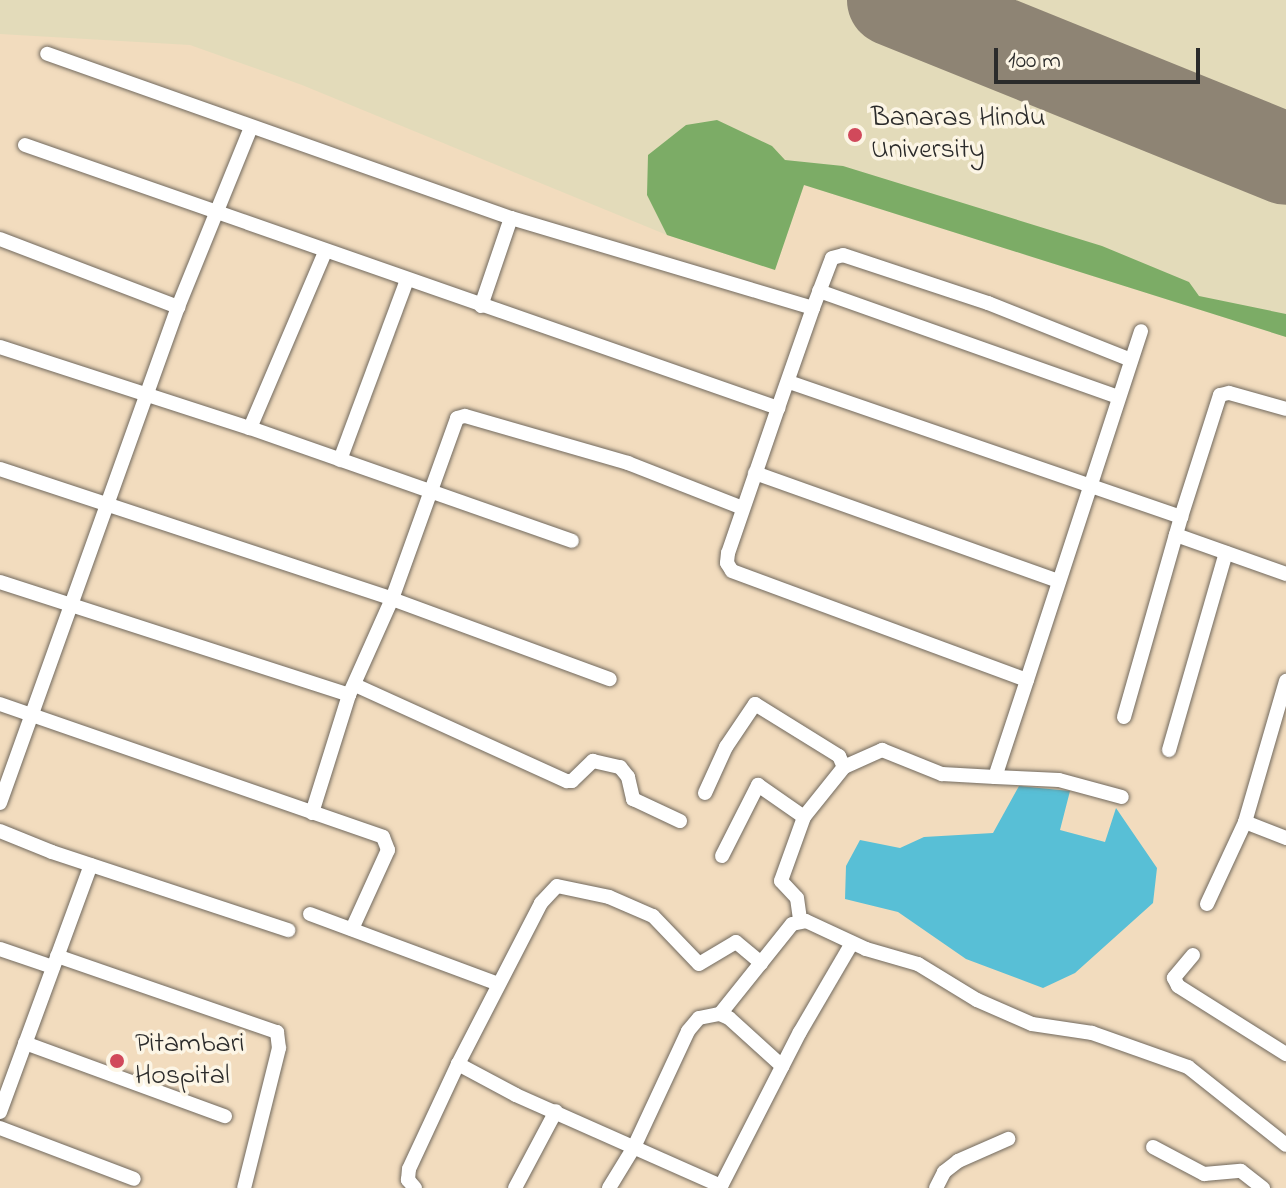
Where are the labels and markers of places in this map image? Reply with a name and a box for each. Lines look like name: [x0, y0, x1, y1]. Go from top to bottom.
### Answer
place label: Banaras Hindu University: [871, 102, 1046, 168]
marker: Banaras Hindu University: [846, 126, 864, 144]
place label: Pitambari Hospital: [135, 1028, 244, 1094]
marker: Pitambari Hospital: [106, 1050, 128, 1072]

